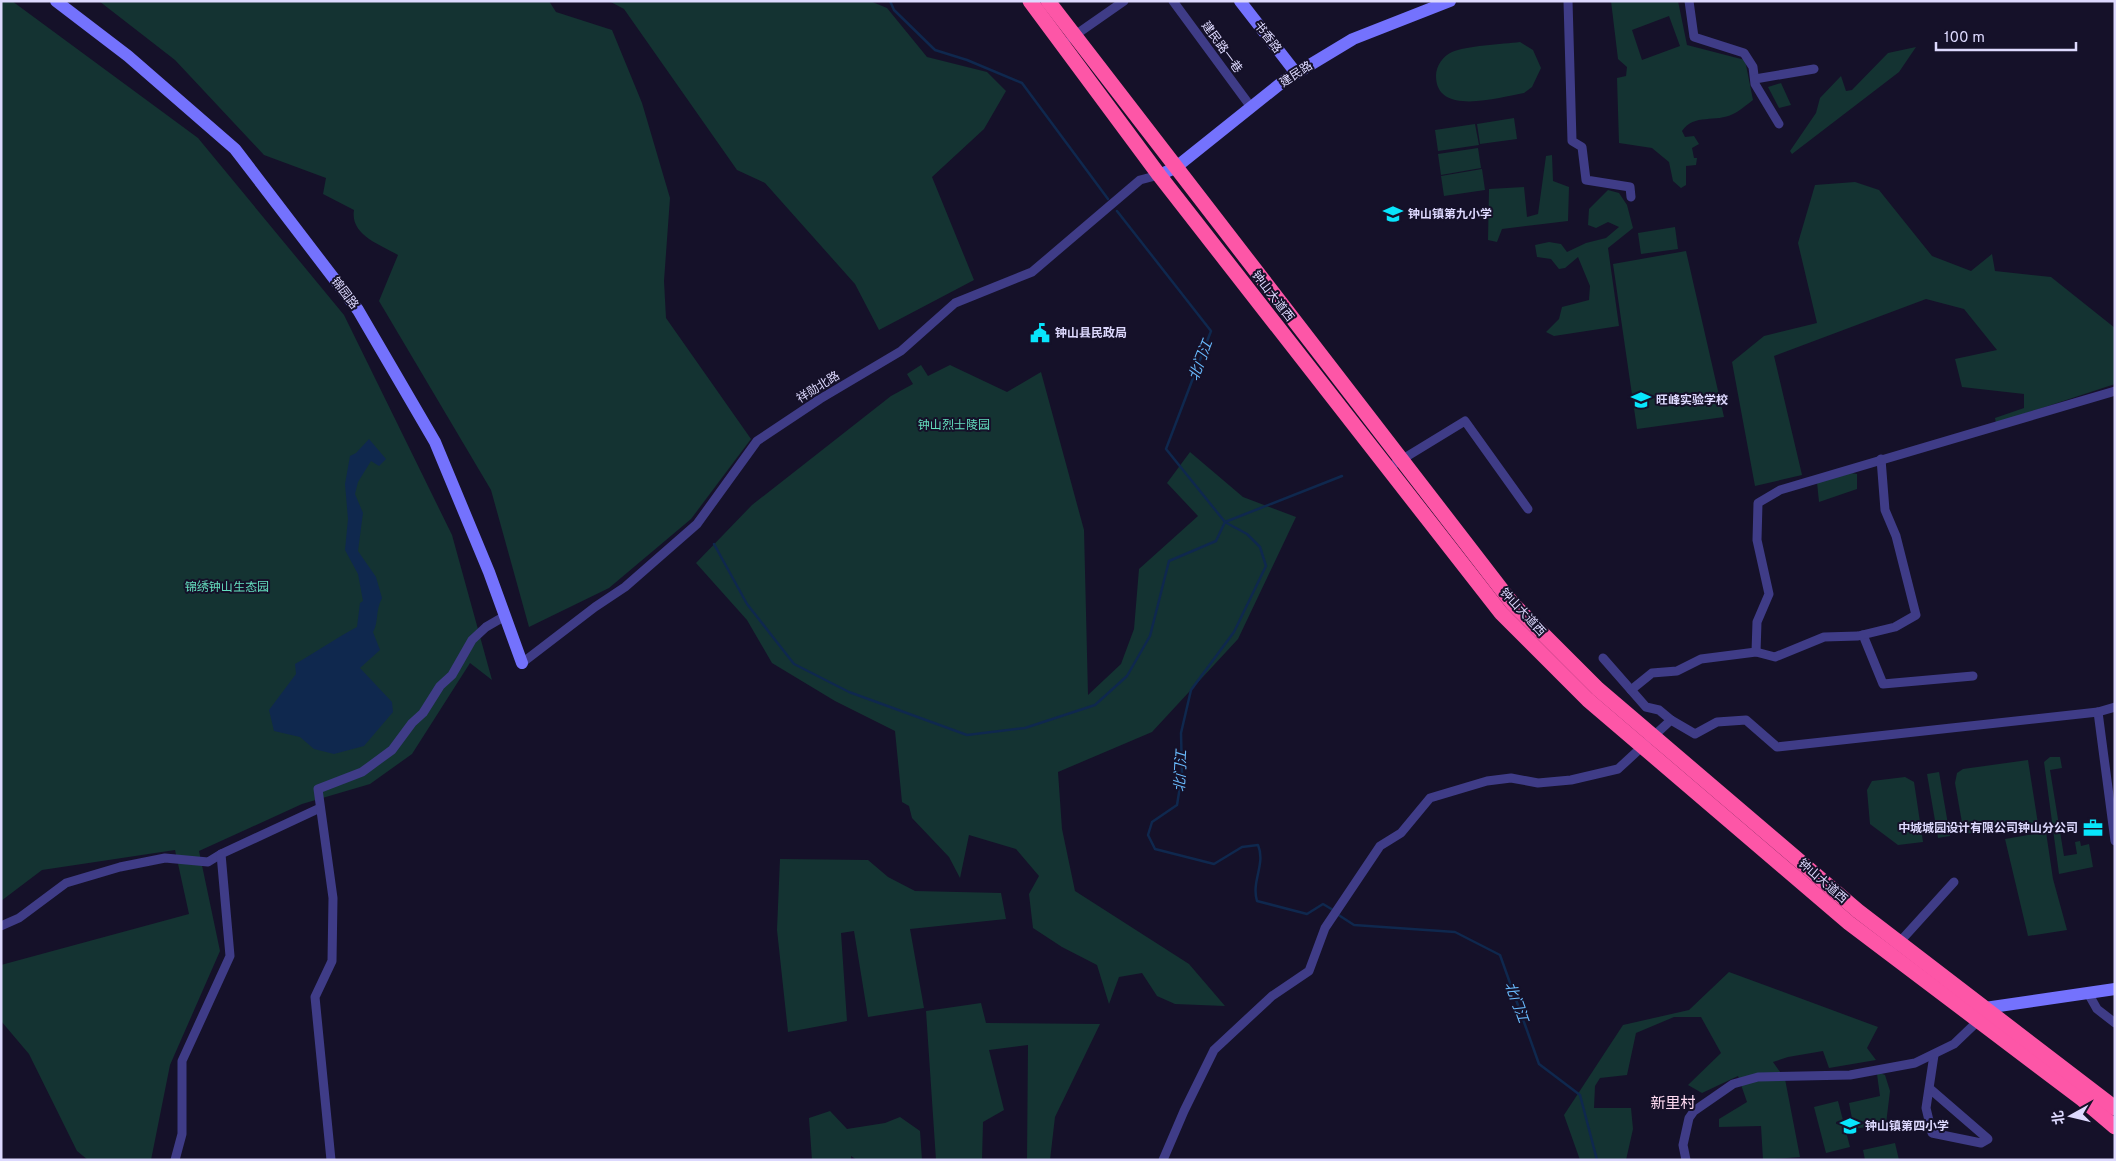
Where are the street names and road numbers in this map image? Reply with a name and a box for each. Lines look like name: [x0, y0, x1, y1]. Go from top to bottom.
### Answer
street label: 建民路一巷: [1197, 19, 1245, 77]
street label: 书香路: [1250, 19, 1285, 57]
street label: 建民路: [1277, 58, 1316, 91]
street label: 钟山大道西: [1247, 268, 1297, 325]
street label: 锦园路: [327, 274, 361, 313]
street label: 祥勋北路: [794, 368, 843, 407]
street label: 钟山大道西: [1496, 585, 1549, 640]
street label: 钟山大道西: [1794, 856, 1850, 907]

